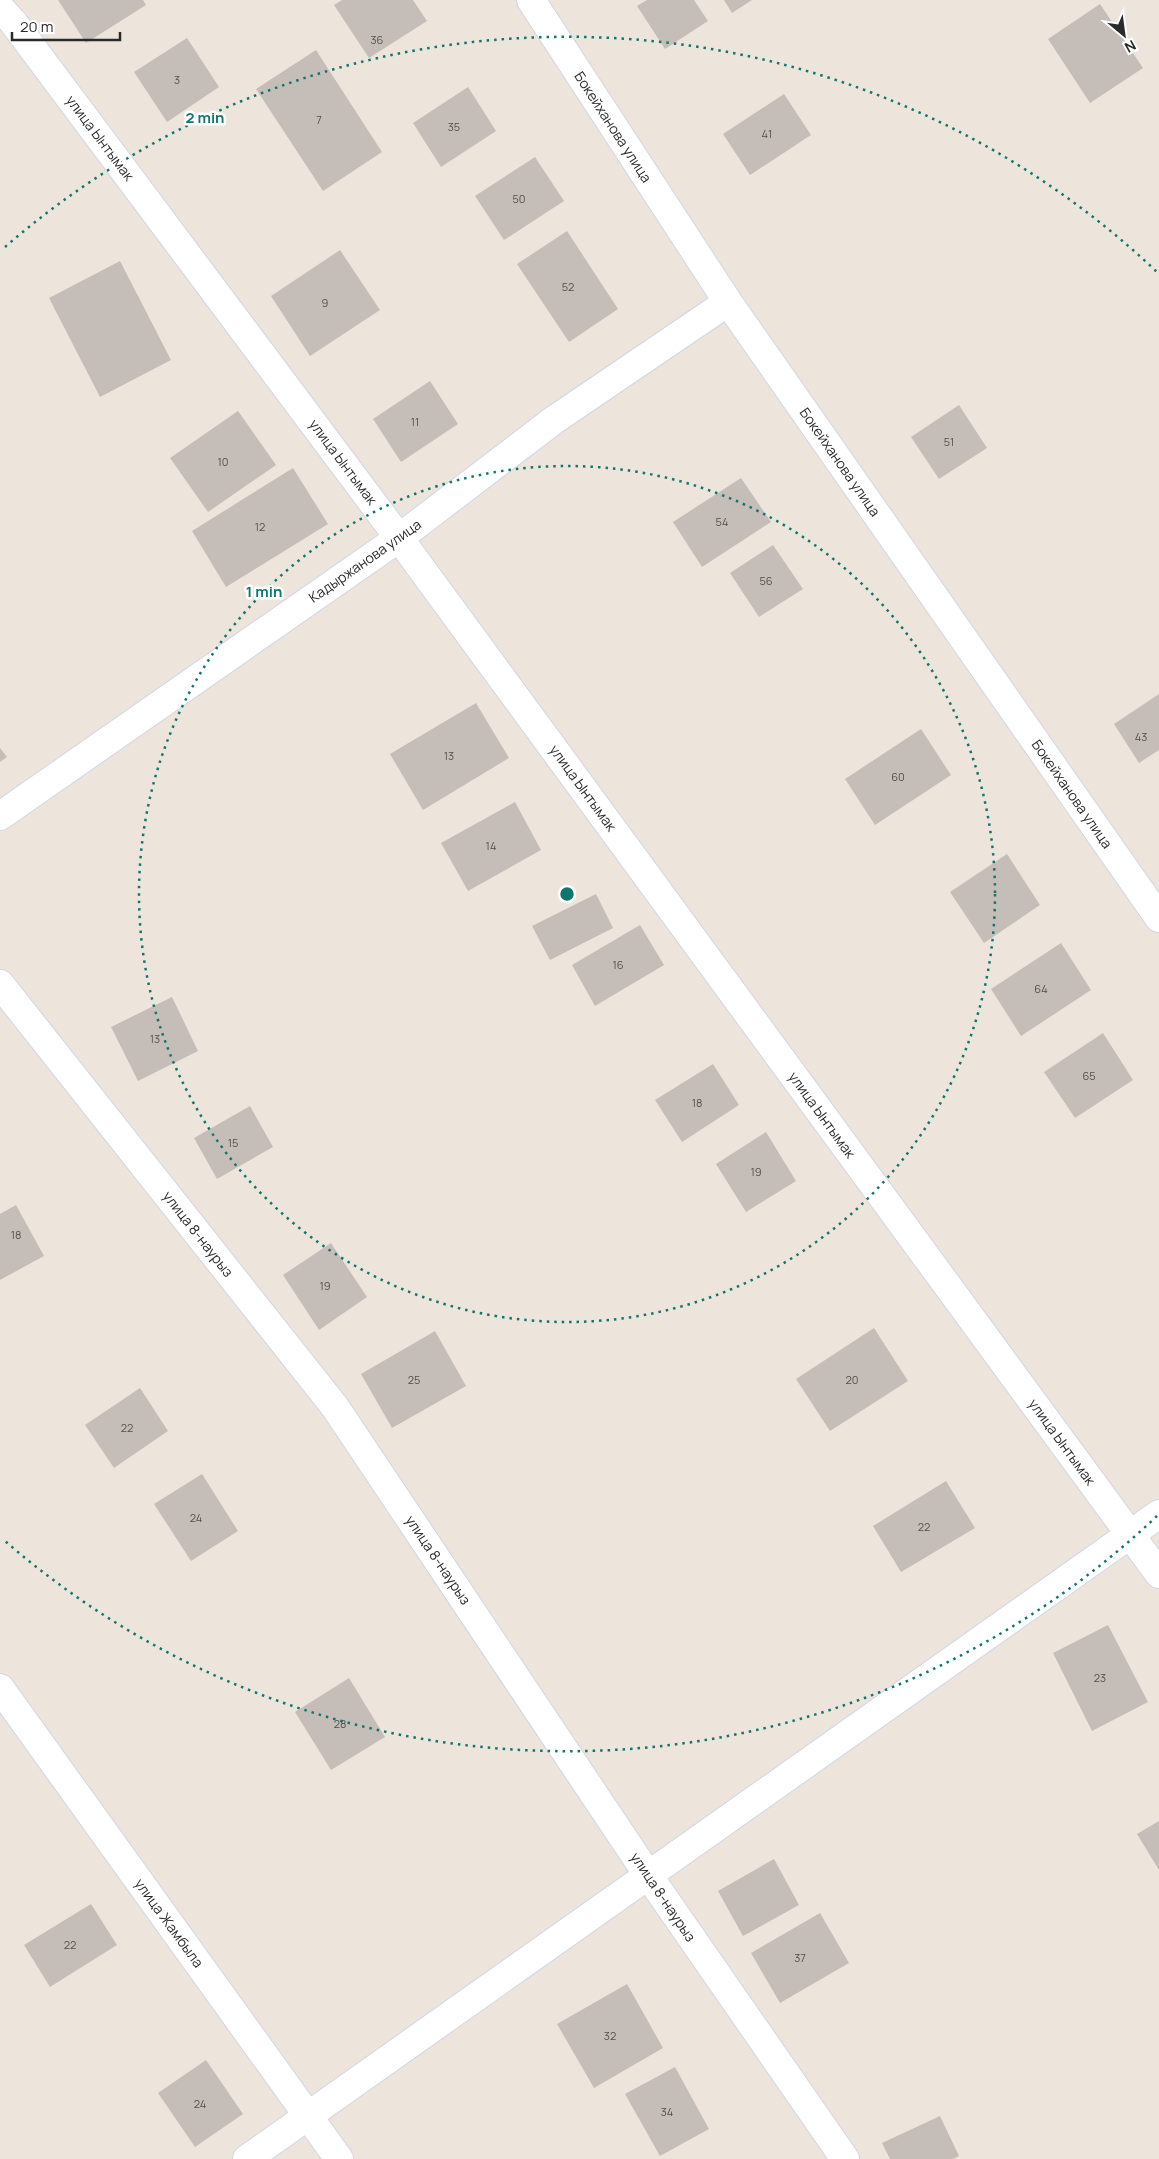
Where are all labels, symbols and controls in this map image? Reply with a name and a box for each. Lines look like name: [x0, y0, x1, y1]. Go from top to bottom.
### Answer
scale bar: [12, 10, 120, 42]
north arrow: [1099, 10, 1149, 60]
text: 20 m: [20, 16, 53, 37]
house number: 36: [371, 32, 384, 47]
text: N: [1122, 36, 1140, 58]
street label: Бокейханова улица: [570, 68, 656, 186]
house number: 3: [174, 72, 180, 87]
street label: улица Ынтымак: [62, 91, 139, 185]
text: 2 min: [185, 107, 225, 128]
house number: 7: [316, 112, 322, 127]
house number: 35: [448, 119, 460, 134]
house number: 41: [762, 126, 772, 141]
house number: 50: [512, 191, 526, 206]
house number: 52: [562, 279, 574, 294]
house number: 9: [322, 295, 329, 310]
street label: Бокейханова улица: [796, 404, 885, 520]
house number: 11: [411, 414, 419, 429]
street label: улица Ынтымак: [305, 415, 382, 509]
house number: 51: [944, 434, 954, 449]
house number: 10: [217, 454, 229, 469]
house number: 54: [716, 514, 728, 529]
street label: Кадыржанова улица: [305, 515, 425, 607]
house number: 12: [255, 519, 265, 534]
house number: 56: [759, 573, 773, 588]
text: 1 min: [246, 581, 282, 602]
house number: 43: [1135, 729, 1147, 744]
street label: Бокейханова улица: [1028, 736, 1117, 852]
street label: улица Ынтымак: [546, 741, 622, 836]
house number: 13: [444, 748, 454, 763]
house number: 60: [891, 769, 905, 784]
house number: 14: [486, 838, 496, 853]
centre of rings: [558, 885, 576, 903]
house number: 16: [612, 957, 624, 972]
house number: 64: [1034, 981, 1048, 996]
house number: 13: [150, 1031, 160, 1046]
street label: улица Ынтымак: [785, 1068, 861, 1163]
house number: 65: [1082, 1068, 1096, 1083]
house number: 18: [692, 1095, 702, 1110]
house number: 15: [228, 1135, 238, 1150]
house number: 19: [750, 1164, 762, 1179]
street label: улица 8-наурыз: [159, 1187, 238, 1281]
house number: 18: [11, 1227, 21, 1242]
house number: 19: [319, 1278, 331, 1293]
house number: 25: [408, 1372, 420, 1387]
house number: 20: [846, 1372, 858, 1387]
street label: улица Ынтымак: [1025, 1395, 1101, 1490]
house number: 22: [121, 1420, 133, 1435]
house number: 24: [190, 1510, 202, 1525]
street label: улица 8-наурыз: [401, 1511, 475, 1608]
house number: 22: [918, 1519, 930, 1534]
house number: 23: [1094, 1670, 1106, 1685]
house number: 28: [334, 1716, 346, 1731]
street label: улица 8-наурыз: [626, 1848, 700, 1945]
street label: улица Жамбыла: [131, 1874, 208, 1971]
house number: 22: [64, 1937, 76, 1952]
house number: 37: [794, 1950, 806, 1965]
house number: 32: [604, 2028, 616, 2043]
house number: 24: [194, 2096, 206, 2111]
house number: 34: [661, 2104, 673, 2119]

